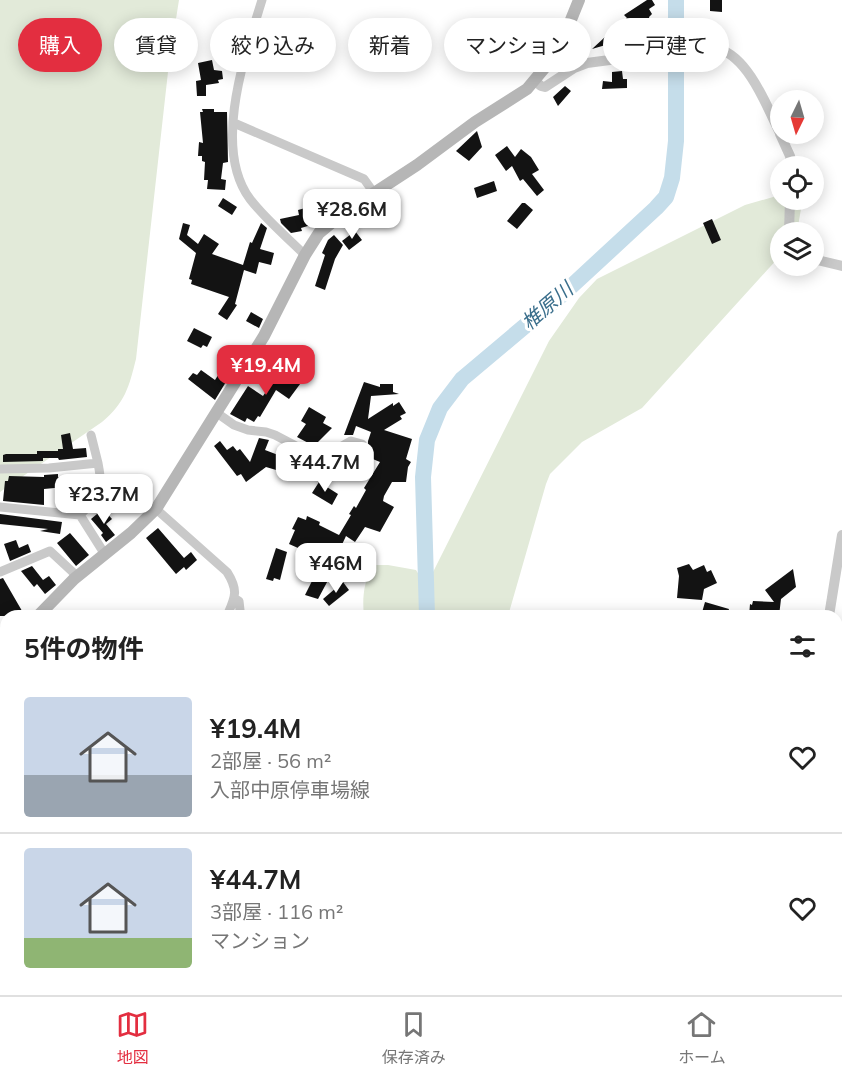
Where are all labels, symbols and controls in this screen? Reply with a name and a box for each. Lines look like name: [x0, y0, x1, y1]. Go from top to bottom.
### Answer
chip: 購入: [18, 18, 102, 72]
chip: 賃貸: [114, 18, 198, 72]
chip: 絞り込み: [210, 18, 336, 72]
chip: 新着: [348, 18, 432, 72]
chip: マンション: [444, 18, 591, 72]
chip: 一戸建て: [603, 18, 729, 72]
north arrow: [770, 90, 824, 144]
map controls: [770, 90, 824, 276]
button: locate: [770, 156, 824, 210]
pin: ¥28.6M: [303, 189, 401, 240]
text: ¥28.6M: [317, 196, 387, 221]
button: layers: [770, 222, 824, 276]
water label: 椎原川: [516, 275, 579, 335]
pin: ¥19.4M: [217, 345, 315, 396]
text: ¥19.4M: [231, 352, 301, 377]
pin: ¥44.7M: [276, 442, 374, 493]
text: ¥44.7M: [290, 449, 360, 474]
pin: ¥23.7M: [55, 474, 153, 525]
text: ¥23.7M: [69, 481, 139, 506]
pin: ¥46M: [300, 543, 372, 594]
text: ¥46M: [309, 550, 363, 575]
icon: filters: [786, 630, 819, 663]
text: 5件の物件: [24, 632, 144, 665]
text: ¥19.4M: [210, 712, 301, 745]
icon: home: [72, 721, 144, 793]
icon: heart: [786, 741, 819, 774]
text: 2部屋 · 56 m²: [210, 748, 331, 773]
text: 入部中原停車場線: [210, 777, 370, 802]
text: ¥44.7M: [210, 863, 301, 896]
icon: home: [72, 872, 144, 944]
icon: heart: [786, 892, 819, 925]
text: 3部屋 · 116 m²: [210, 899, 343, 924]
text: マンション: [210, 928, 310, 953]
tab: 地図: [116, 1008, 149, 1068]
tab: 保存済み: [382, 1008, 446, 1068]
tab: ホーム: [678, 1008, 726, 1068]

